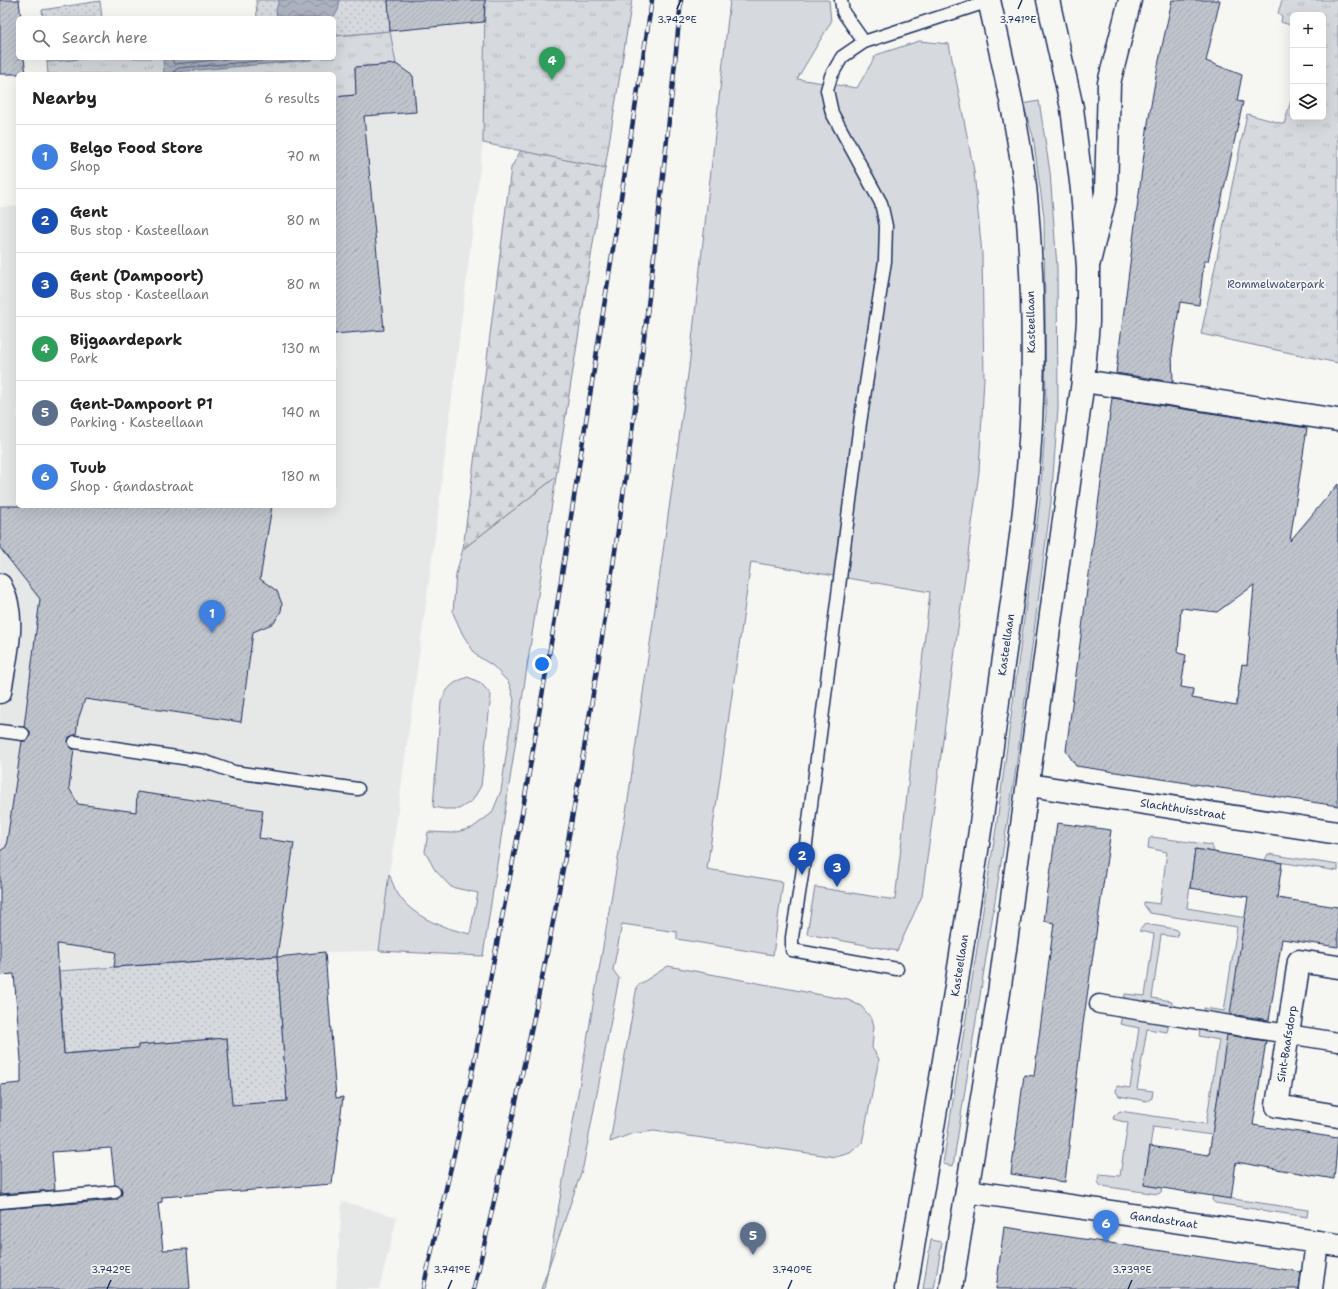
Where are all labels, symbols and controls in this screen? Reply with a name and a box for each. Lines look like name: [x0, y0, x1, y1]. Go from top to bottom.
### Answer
map controls: [1290, 12, 1326, 120]
button: +: [1290, 12, 1326, 48]
text: 3.742°E: [657, 13, 697, 26]
text: 3.741°E: [1000, 13, 1037, 26]
search box: [16, 16, 336, 60]
icon: search: [30, 27, 52, 49]
text: Search here: [62, 28, 148, 48]
pin: 4: [539, 47, 565, 80]
button: −: [1290, 48, 1326, 84]
button: layers: [1290, 84, 1326, 120]
text: Nearby: [32, 87, 97, 109]
text: 6 results: [264, 90, 320, 107]
text: Belgo Food Store: [70, 138, 203, 158]
text: 1: [42, 148, 48, 165]
text: 70 m: [286, 148, 320, 165]
text: Shop: [70, 158, 100, 175]
text: Gent: [70, 202, 108, 222]
text: 2: [40, 212, 50, 229]
text: 80 m: [286, 212, 320, 229]
text: Bus stop · Kasteellaan: [70, 222, 209, 239]
text: Gent (Dampoort): [70, 266, 204, 286]
text: 3: [40, 276, 50, 293]
text: 80 m: [286, 276, 320, 293]
park label: Rommelwaterpark: [1227, 277, 1325, 292]
text: Bus stop · Kasteellaan: [70, 286, 209, 303]
street label: Kasteellaan: [1023, 290, 1039, 353]
text: Bijgaardepark: [70, 330, 182, 350]
text: 4: [40, 340, 50, 357]
text: 130 m: [282, 340, 320, 357]
text: Park: [70, 350, 98, 367]
text: Gent-Dampoort P1: [70, 394, 213, 414]
text: 5: [41, 404, 49, 421]
text: 140 m: [281, 404, 320, 421]
text: Parking · Kasteellaan: [70, 414, 203, 431]
text: Tuub: [70, 458, 106, 478]
text: 6: [40, 468, 50, 485]
text: 180 m: [281, 468, 320, 485]
text: Shop · Gandastraat: [70, 478, 194, 495]
pin: 1: [199, 600, 225, 633]
street label: Kasteellaan: [994, 612, 1018, 677]
your location: [532, 654, 552, 674]
street label: Slachthuisstraat: [1139, 795, 1227, 823]
pin: 2: [789, 842, 815, 875]
pin: 3: [824, 854, 850, 887]
street label: Kasteellaan: [947, 933, 972, 997]
street label: Sint-Baafsdorp: [1274, 1005, 1300, 1083]
street label: Gandastraat: [1129, 1207, 1199, 1232]
pin: 6: [1093, 1210, 1119, 1243]
pin: 5: [740, 1222, 766, 1255]
text: 3.742°E: [91, 1263, 131, 1276]
text: 3.741°E: [434, 1263, 471, 1276]
text: 3.740°E: [772, 1263, 812, 1276]
text: 3.739°E: [1112, 1263, 1152, 1276]

